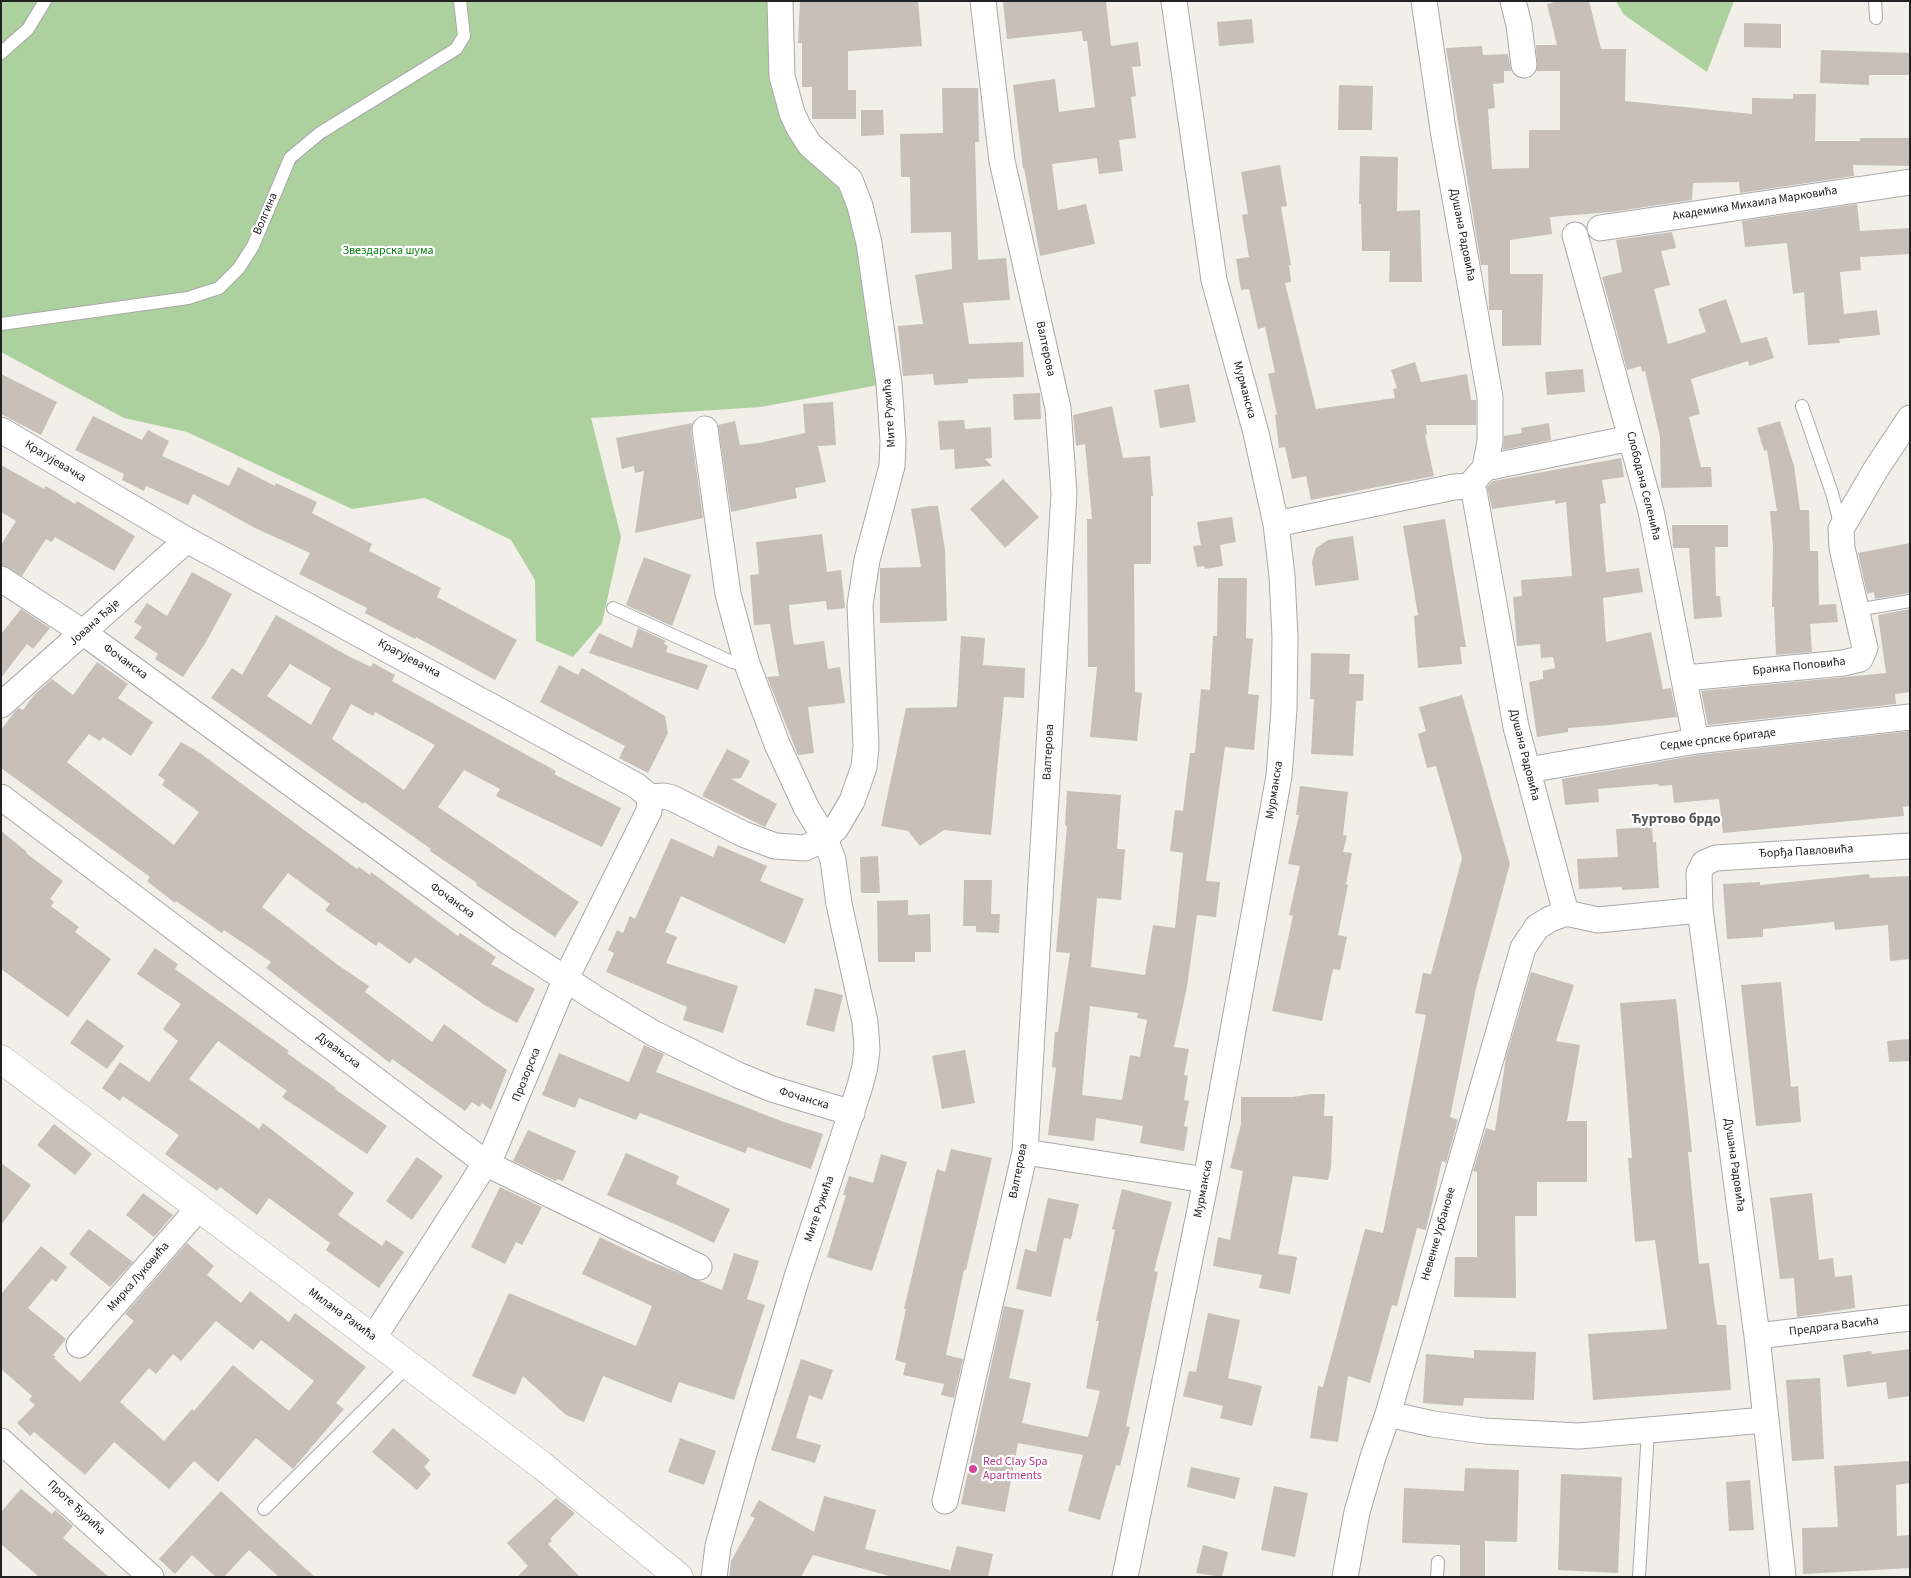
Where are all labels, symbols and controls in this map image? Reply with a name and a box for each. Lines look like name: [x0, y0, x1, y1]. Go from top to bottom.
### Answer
street label: Академика Михаила Марковића: [1671, 184, 1839, 224]
street label: Душана Радовића: [1446, 187, 1478, 283]
street label: Волгина: [251, 191, 281, 237]
park label: Звездарска шума: [342, 244, 434, 258]
street label: Валтерова: [1032, 320, 1058, 378]
street label: Мурманска: [1229, 360, 1259, 420]
street label: Мите Ружића: [880, 378, 900, 448]
street label: Слободана Селенића: [1623, 430, 1663, 542]
street label: Крагујевачка: [22, 438, 88, 486]
street label: Јована Ђаје: [67, 597, 123, 649]
street label: Крагујевачка: [375, 636, 443, 682]
street label: Фочанска: [100, 641, 150, 683]
street label: Бранка Поповића: [1752, 655, 1846, 679]
street label: Душана Радовића: [1506, 708, 1542, 802]
street label: Валтерова: [1040, 724, 1058, 780]
street label: Седме српске бригаде: [1659, 726, 1777, 754]
street label: Мурманска: [1263, 760, 1287, 820]
district label: Ћуртово брдо: [1632, 812, 1720, 828]
street label: Ђорђа Павловића: [1758, 842, 1854, 862]
street label: Фочанска: [427, 880, 477, 922]
street label: Дувањска: [313, 1030, 363, 1072]
street label: Прозорска: [510, 1046, 544, 1104]
street label: Фочанска: [777, 1085, 831, 1113]
street label: Душана Радовића: [1720, 1117, 1748, 1213]
street label: Валтерова: [1007, 1142, 1031, 1200]
street label: Мурманска: [1191, 1159, 1217, 1219]
street label: Мите Ружића: [802, 1174, 838, 1244]
street label: Невенке Урбанове: [1419, 1185, 1459, 1283]
street label: Мирка Луковића: [105, 1239, 173, 1315]
street label: Милана Ракића: [305, 1285, 379, 1345]
street label: Предрага Васића: [1788, 1314, 1880, 1340]
place label: Red Clay Spa Apartments: [983, 1455, 1048, 1483]
marker: Red Clay Spa Apartments: [967, 1463, 979, 1475]
street label: Проте Ђурића: [44, 1477, 108, 1539]

